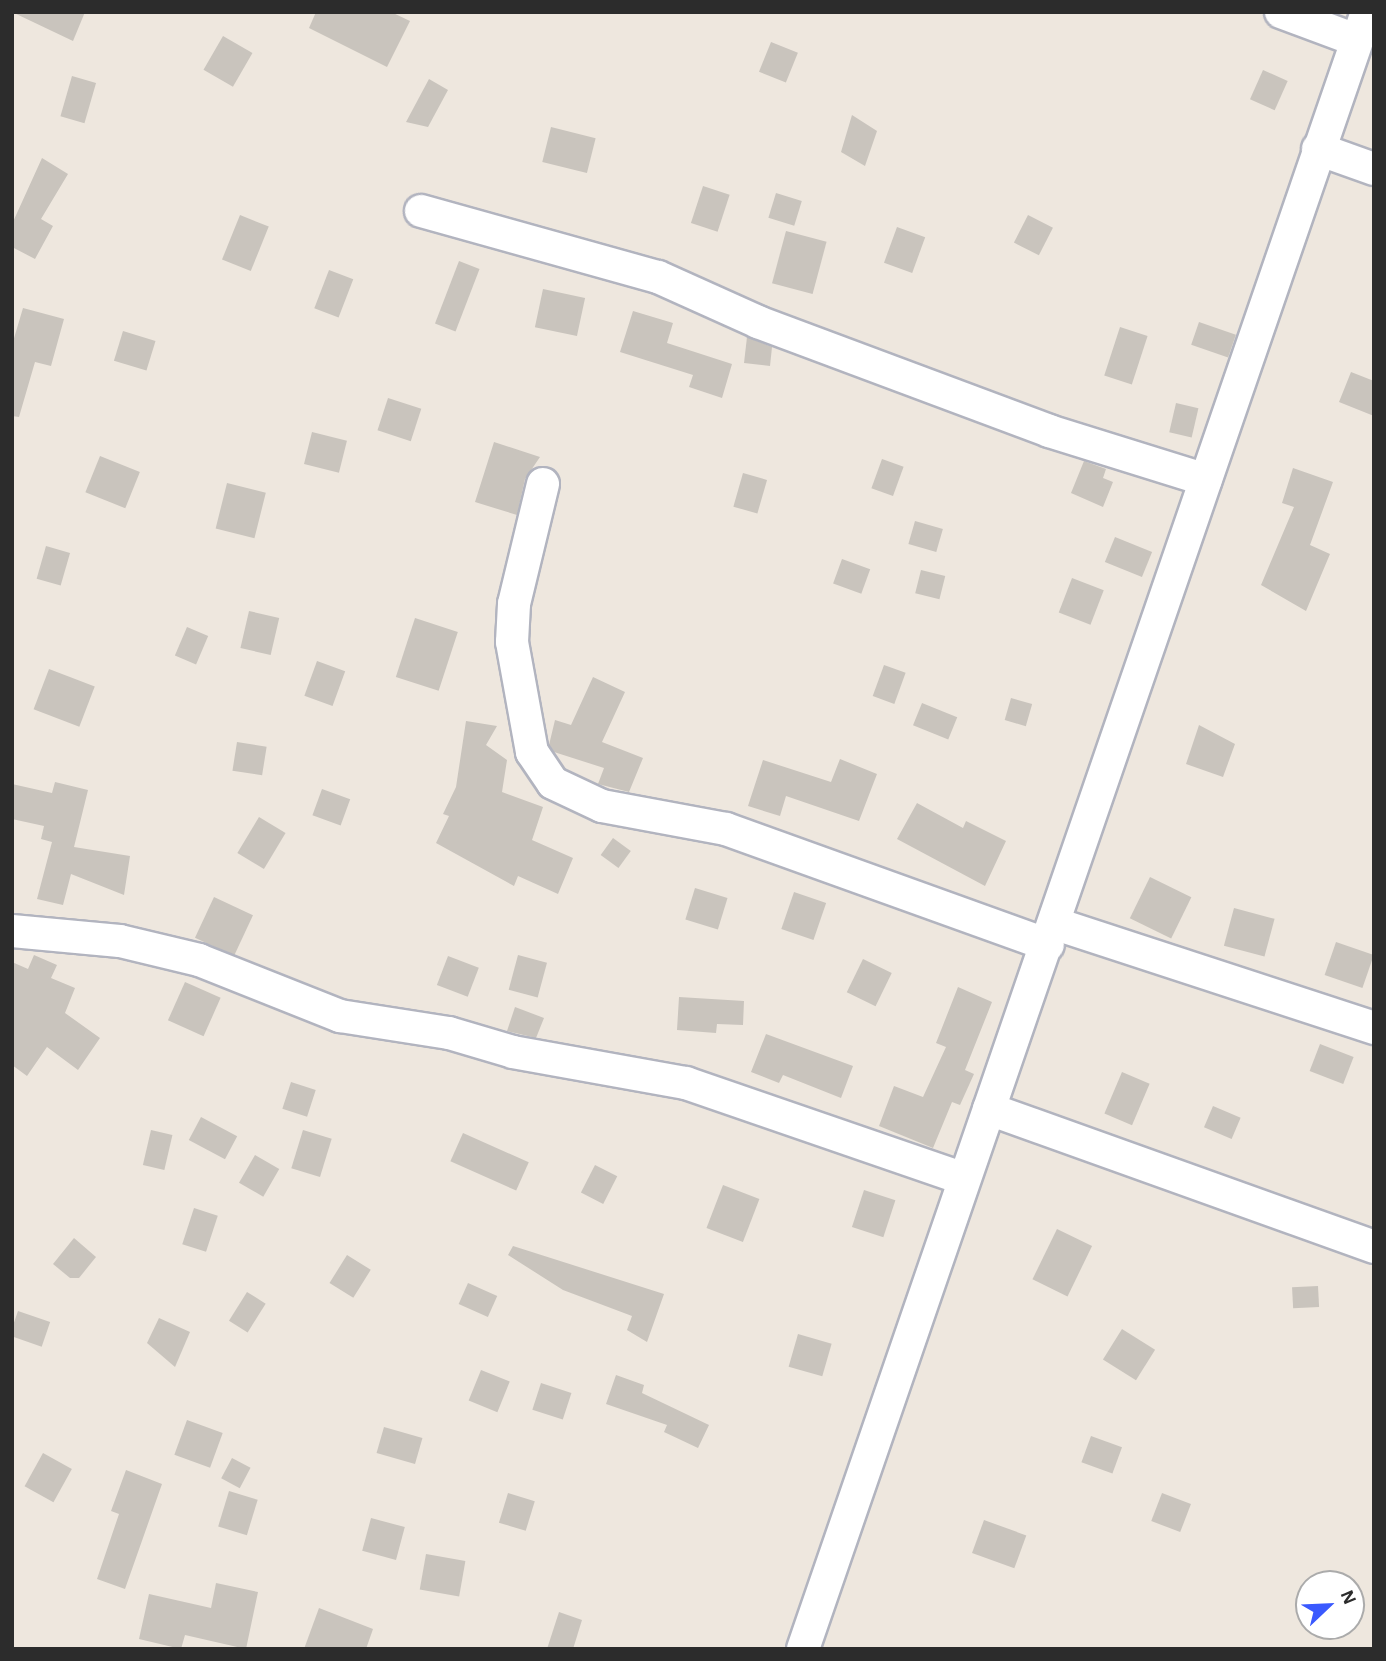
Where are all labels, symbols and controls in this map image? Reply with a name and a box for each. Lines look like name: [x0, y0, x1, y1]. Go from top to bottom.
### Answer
north arrow: [1295, 1570, 1365, 1640]
text: N: [1337, 1588, 1359, 1607]

